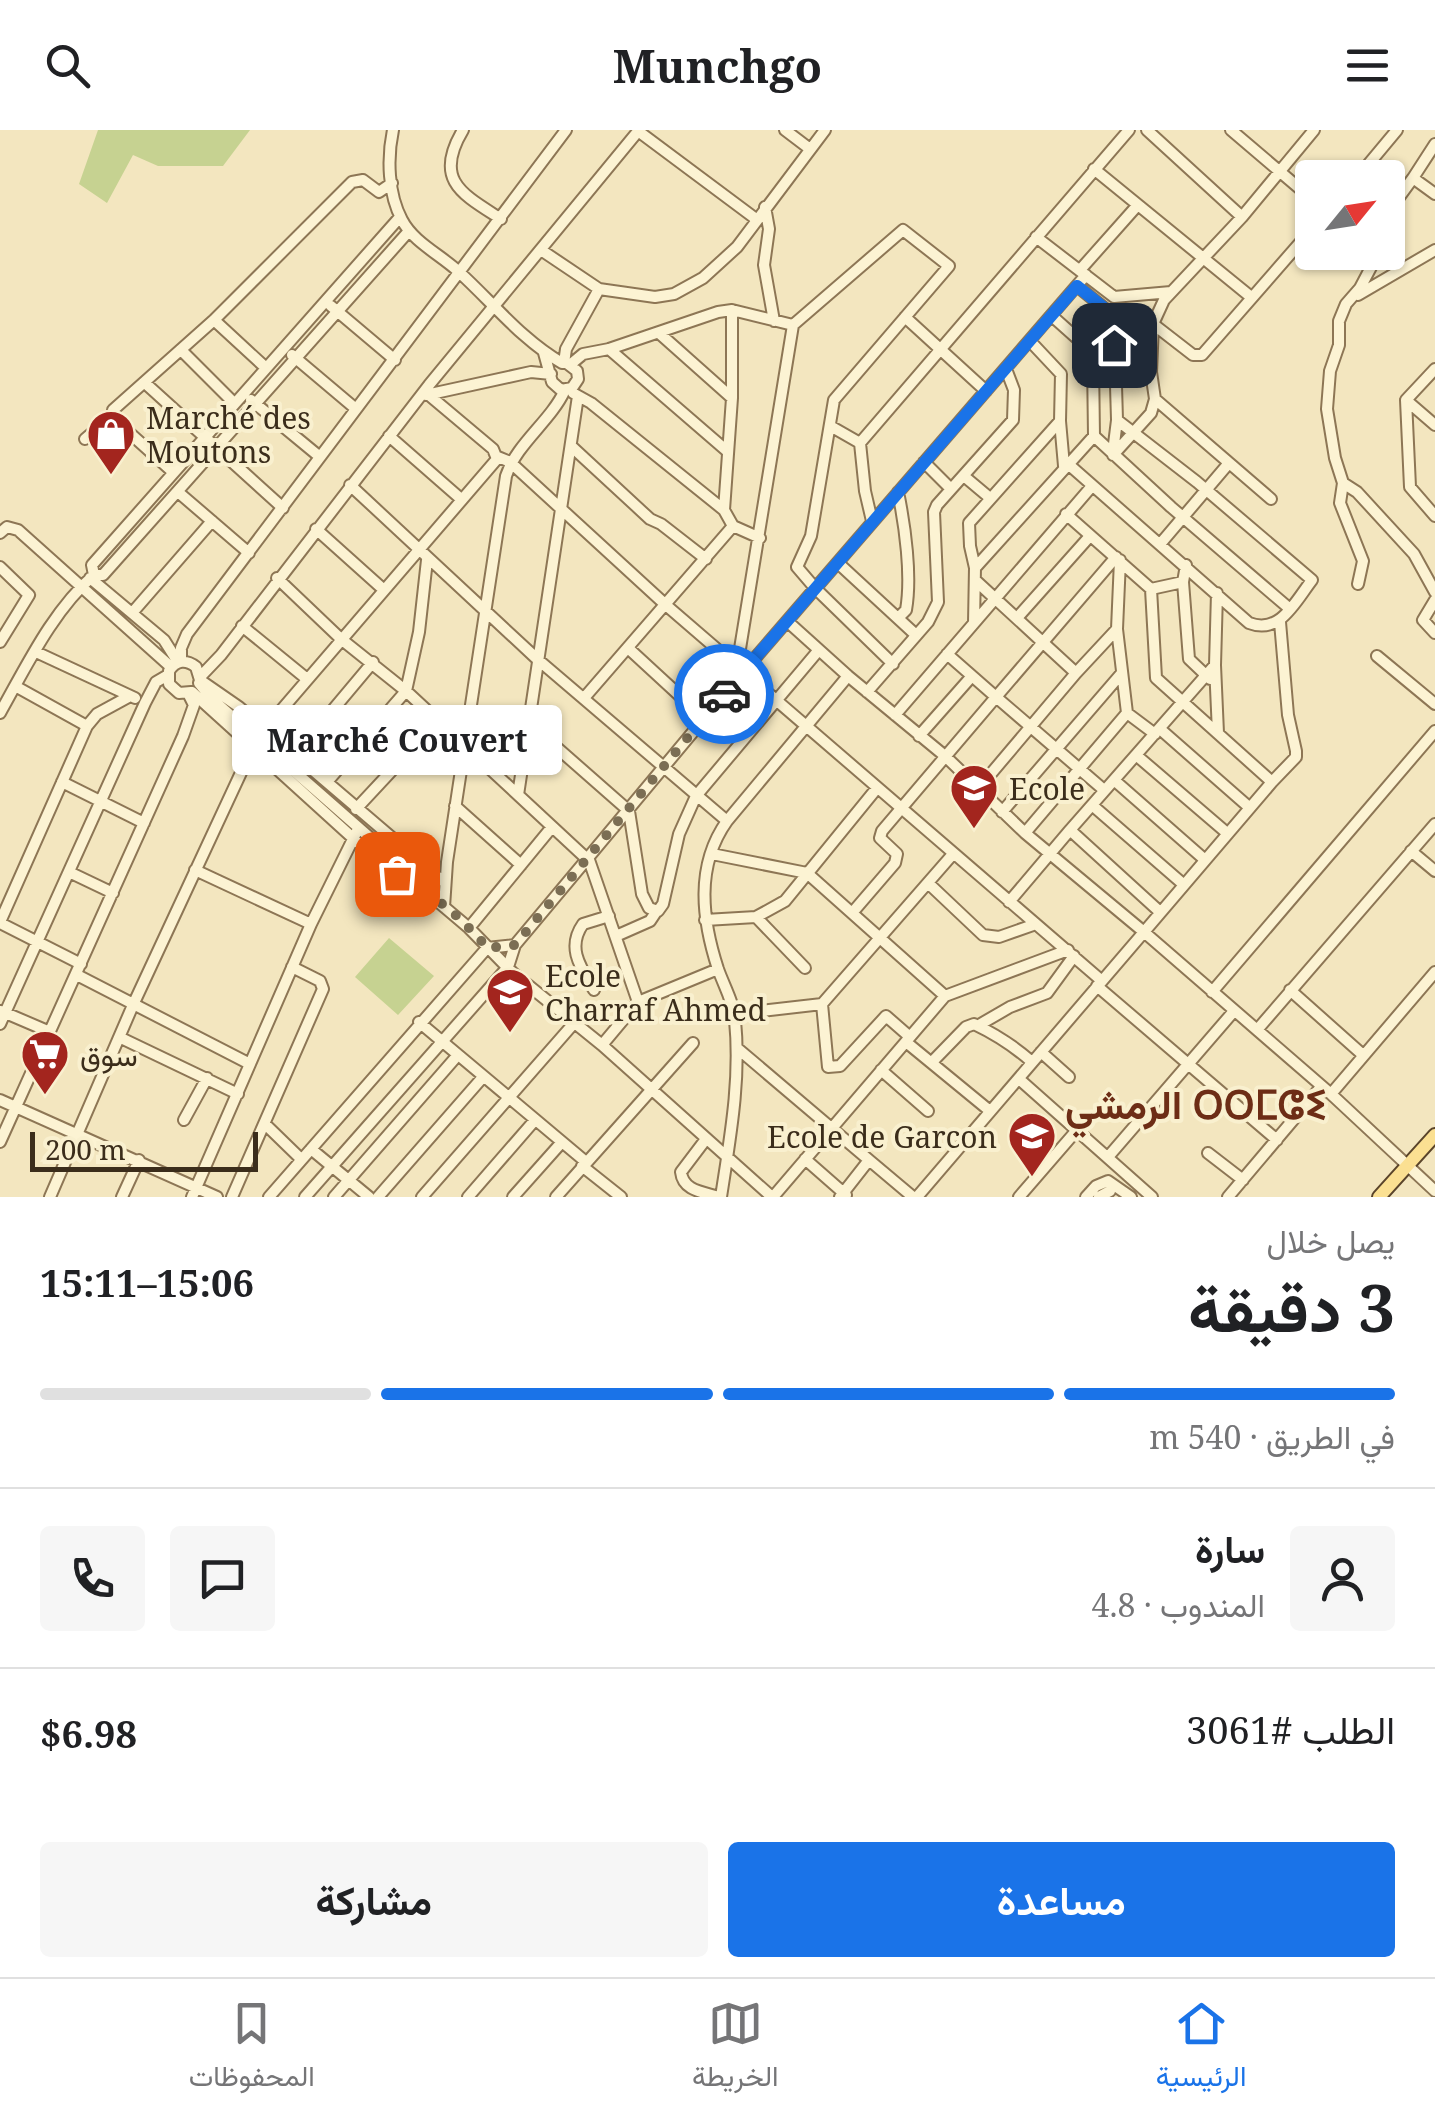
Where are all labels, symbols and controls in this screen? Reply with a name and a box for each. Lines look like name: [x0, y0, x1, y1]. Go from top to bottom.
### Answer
text: Munchgo: [613, 35, 822, 96]
icon: search: [40, 38, 95, 93]
icon: menu: [1340, 38, 1395, 93]
north arrow: [1295, 160, 1405, 270]
map controls: [1295, 160, 1405, 270]
pin: [1072, 303, 1157, 388]
icon: home: [1087, 318, 1142, 373]
place label: Marché des Moutons: [146, 397, 311, 472]
shop icon: Marché des Moutons: [85, 408, 137, 476]
courier: [674, 644, 774, 744]
icon: car: [697, 667, 752, 722]
callout: Marché Couvert: [232, 704, 562, 774]
text: Marché Couvert: [266, 718, 528, 761]
school or university icon: Ecole: [948, 762, 1000, 830]
place label: Ecole: [1009, 768, 1085, 809]
pin: [355, 832, 440, 917]
icon: bag: [370, 847, 425, 902]
place label: Ecole Charraf Ahmed: [545, 955, 766, 1030]
school or university icon: Ecole Charraf Ahmed: [484, 966, 536, 1034]
supermarket icon: سوق: [19, 1028, 71, 1096]
place label: سوق: [80, 1034, 138, 1075]
district label: الرمشي ⵔⵔⵎⵛⵉ: [1065, 1076, 1327, 1138]
school or university icon: Ecole de Garcon: [1006, 1110, 1058, 1178]
place label: Ecole de Garcon: [767, 1116, 997, 1157]
scale bar: [30, 1127, 258, 1172]
text: 200 m: [45, 1130, 126, 1168]
text: يصل خلال: [1267, 1219, 1395, 1262]
text: 15:06–15:11: [40, 1256, 254, 1308]
text: 3 دقيقة: [1188, 1263, 1395, 1351]
text: في الطريق · 540 m: [1149, 1415, 1395, 1458]
text: سارة: [1195, 1522, 1265, 1574]
button: phone: [40, 1526, 145, 1631]
button: chat: [170, 1526, 275, 1631]
button: person: [1290, 1526, 1395, 1631]
text: المندوب · 4.8: [1092, 1583, 1265, 1626]
text: الطلب #3061: [1186, 1703, 1395, 1755]
text: $6.98: [40, 1707, 137, 1759]
button: مشاركة: [40, 1842, 708, 1957]
button: مساعدة: [728, 1842, 1395, 1957]
tab: المحفوظات: [189, 1996, 315, 2101]
tab: الخريطة: [692, 1996, 779, 2101]
tab: الرئيسية: [1156, 1996, 1246, 2101]

